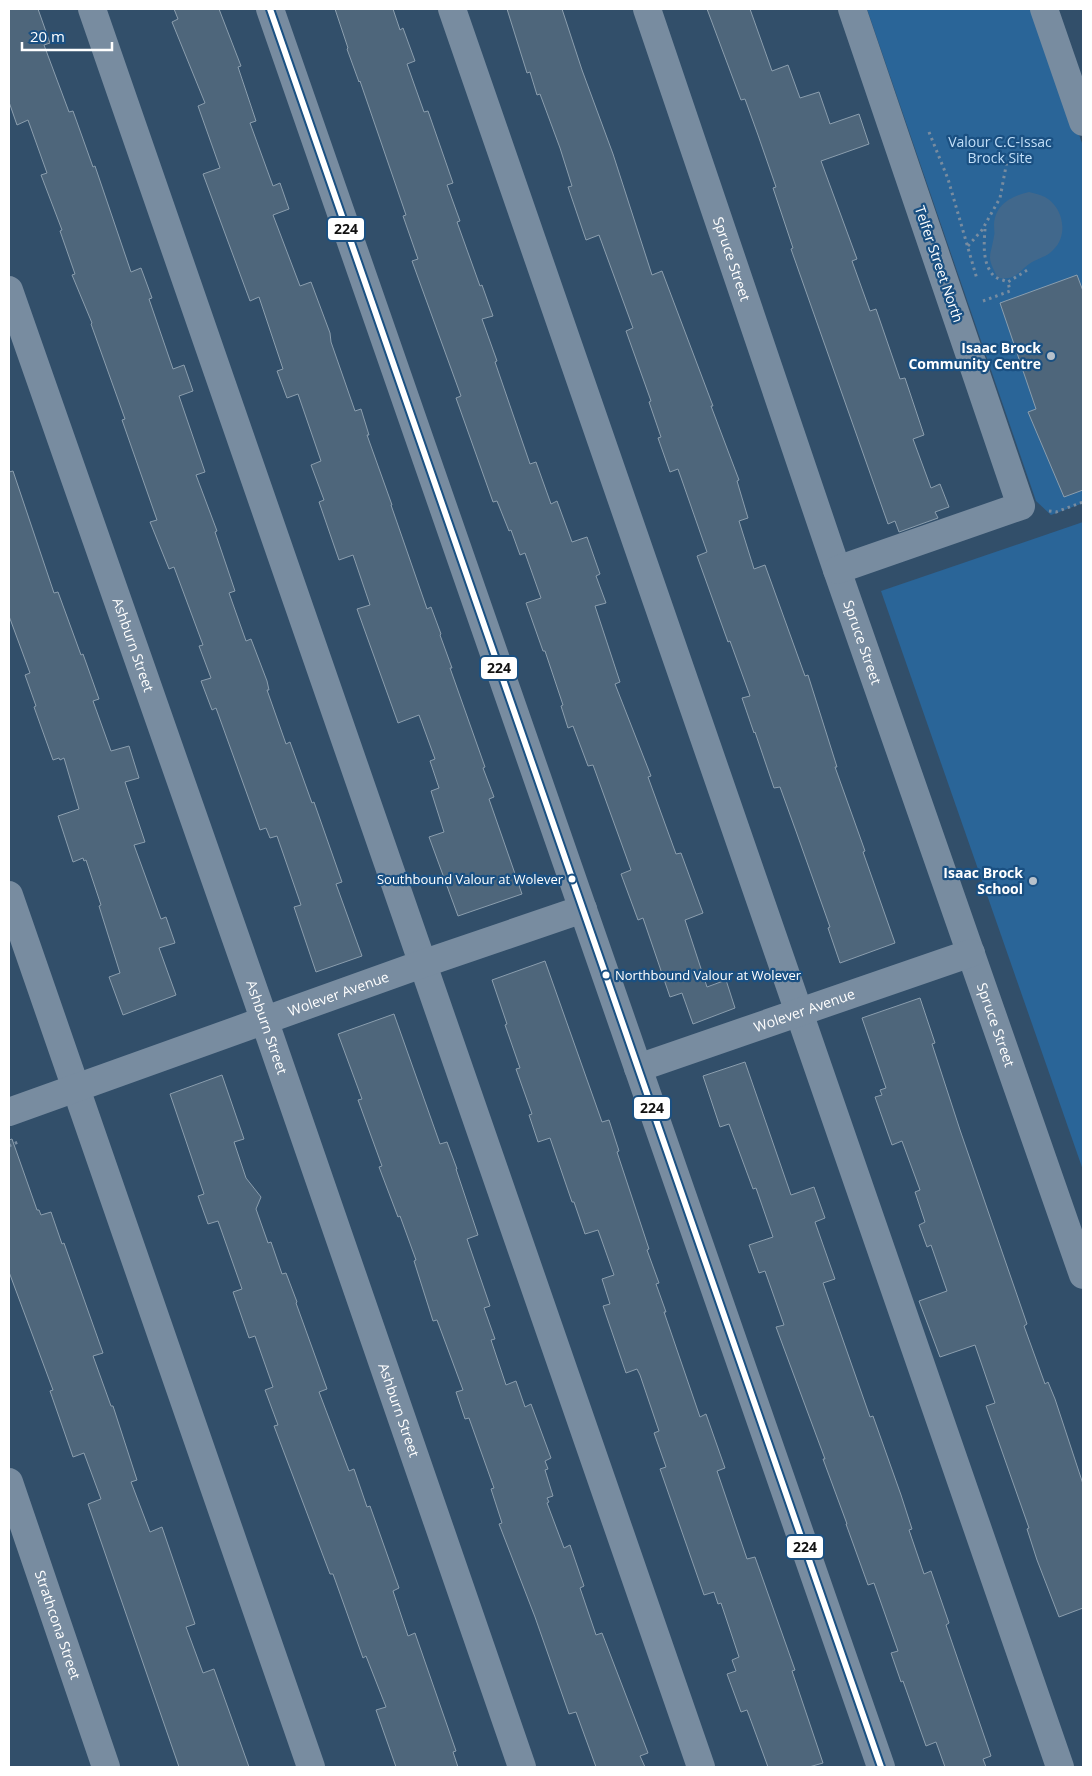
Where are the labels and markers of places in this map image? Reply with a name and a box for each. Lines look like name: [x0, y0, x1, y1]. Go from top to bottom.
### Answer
place label: Isaac Brock Community Centre: [908, 338, 1041, 373]
marker: Isaac Brock Community Centre: [1045, 350, 1057, 362]
place label: Isaac Brock School: [943, 863, 1023, 898]
place label: Southbound Valour at Wolever: [377, 870, 564, 888]
marker: Southbound Valour at Wolever: [567, 874, 577, 884]
marker: Isaac Brock School: [1027, 875, 1039, 887]
place label: Northbound Valour at Wolever: [615, 966, 802, 984]
marker: Northbound Valour at Wolever: [601, 970, 611, 980]

